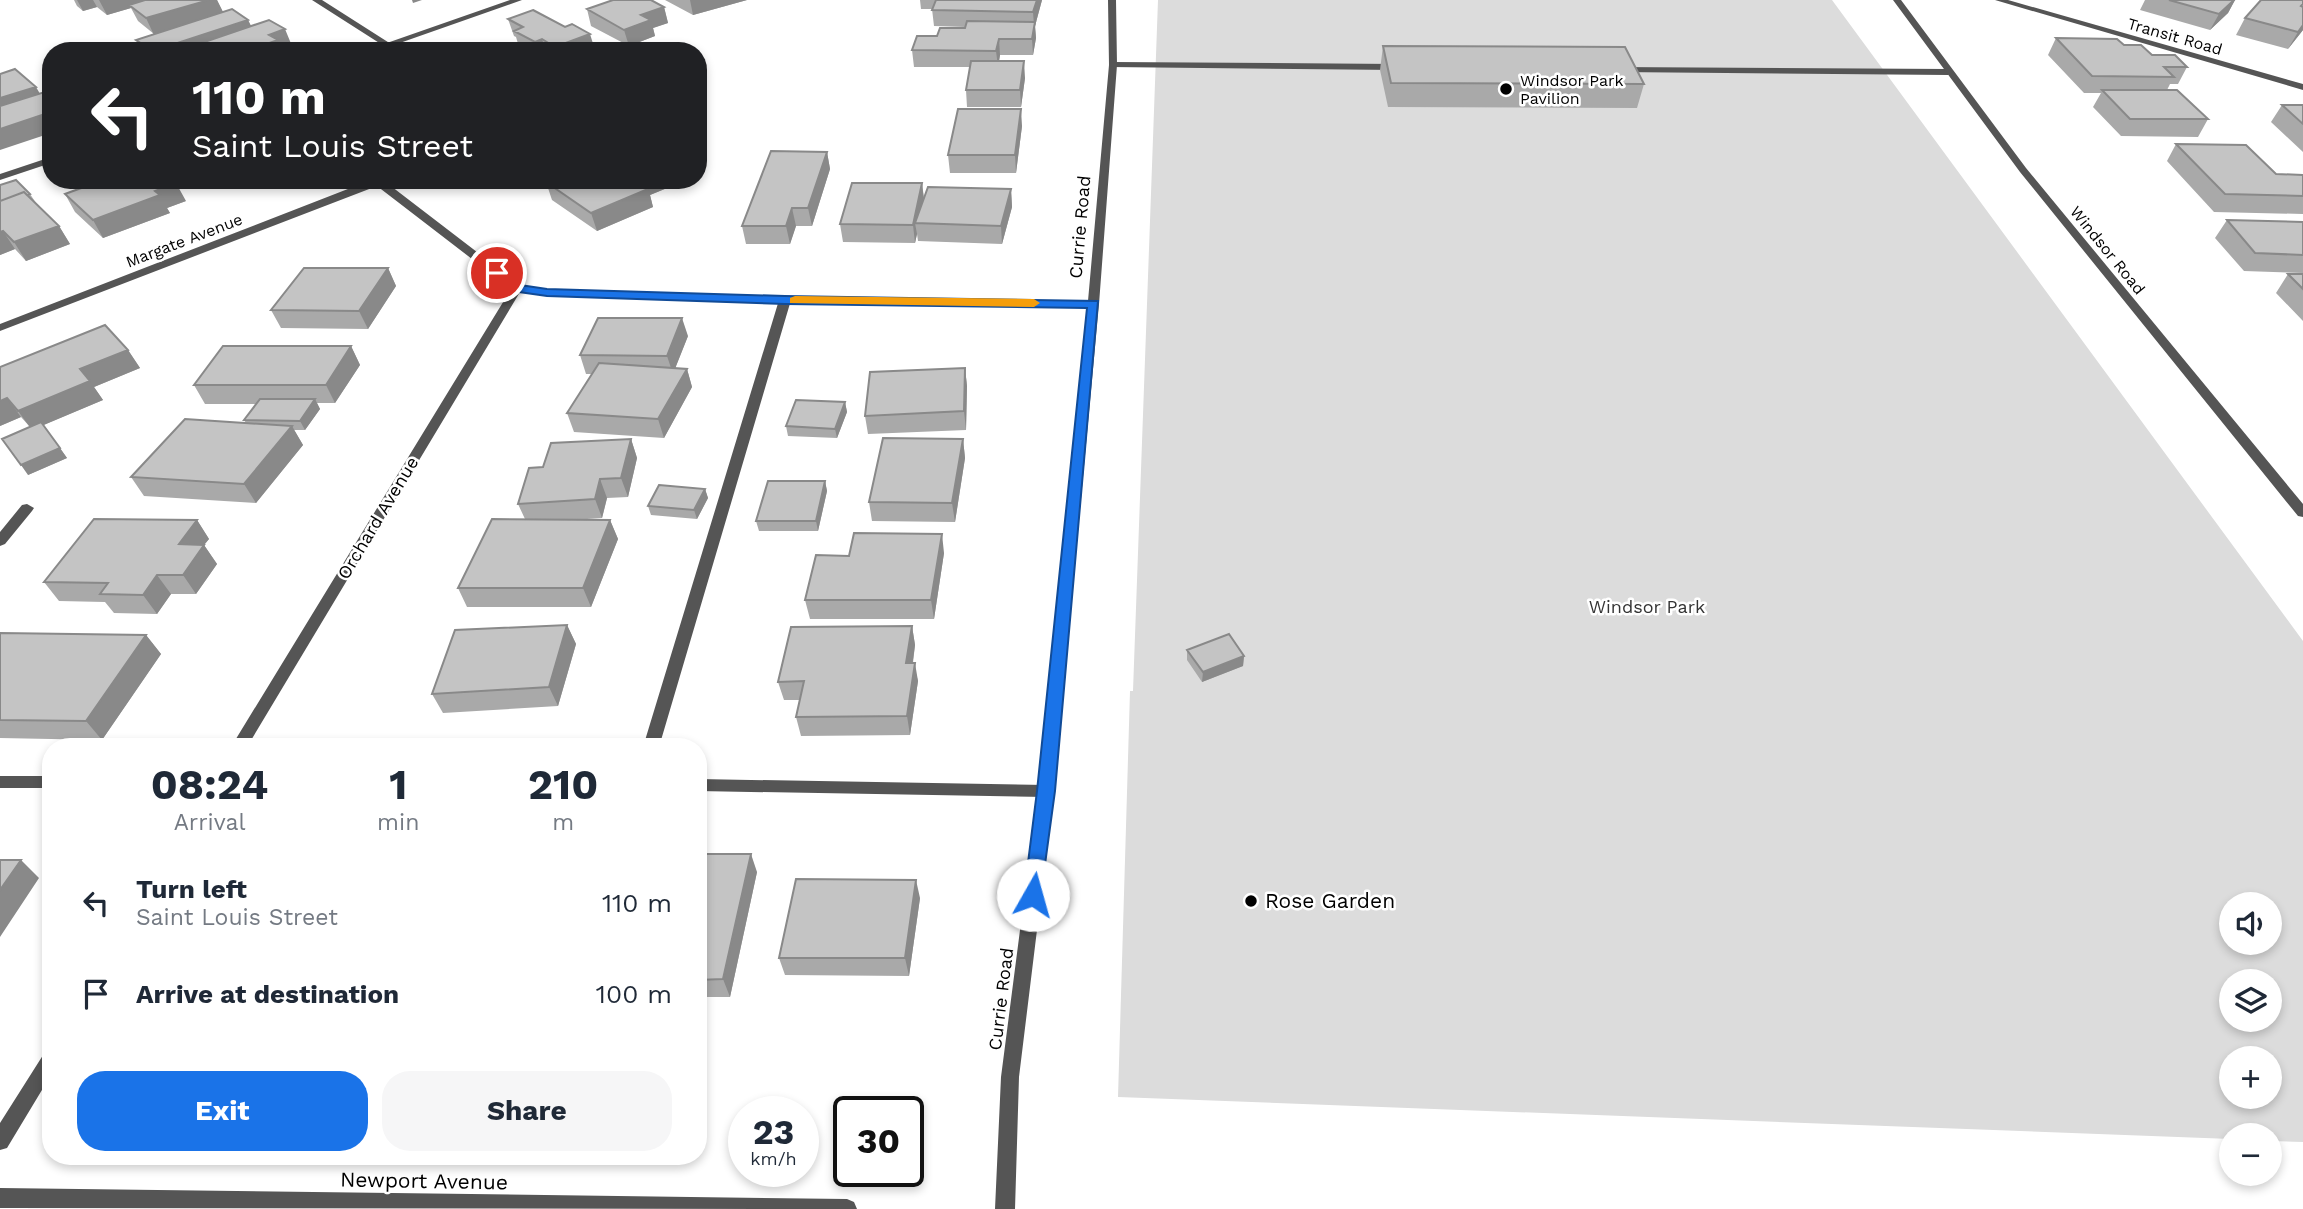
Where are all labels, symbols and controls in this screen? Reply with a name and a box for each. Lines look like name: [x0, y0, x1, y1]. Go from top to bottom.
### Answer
street label: Transit Road: [2125, 14, 2224, 59]
text: 110 m: [192, 68, 326, 126]
icon: left: [77, 70, 168, 161]
place label: Windsor Park Pavilion: [1520, 71, 1624, 108]
marker: Windsor Park Pavilion: [1498, 81, 1514, 97]
text: Saint Louis Street: [192, 127, 473, 165]
street label: Currie Road: [1065, 175, 1094, 279]
street label: Windsor Road: [2066, 202, 2149, 298]
street label: Margate Avenue: [123, 209, 245, 271]
pin: [467, 243, 527, 303]
icon: arrive: [478, 254, 516, 292]
street label: Orchard Avenue: [333, 453, 422, 583]
park label: Windsor Park: [1589, 596, 1705, 617]
text: 08:24: [151, 760, 268, 809]
text: 1: [389, 760, 407, 809]
text: 210: [528, 760, 598, 809]
text: Arrival: [174, 809, 245, 836]
text: min: [377, 809, 419, 836]
text: m: [552, 809, 574, 836]
position arrow: [996, 858, 1070, 932]
text: Turn left: [136, 874, 247, 904]
icon: left: [77, 884, 115, 922]
text: 110 m: [602, 888, 672, 918]
place label: Rose Garden: [1265, 888, 1395, 913]
map controls: [2219, 892, 2282, 1186]
button: sound: [2219, 892, 2282, 955]
marker: Rose Garden: [1243, 893, 1259, 909]
text: Saint Louis Street: [136, 904, 338, 931]
street label: Currie Road: [984, 946, 1017, 1052]
button: layers: [2219, 969, 2282, 1032]
icon: arrive: [77, 975, 115, 1013]
text: Arrive at destination: [136, 979, 399, 1009]
text: 100 m: [596, 979, 672, 1009]
button: +: [2219, 1046, 2282, 1109]
button: Exit: [77, 1071, 368, 1151]
button: Share: [382, 1071, 672, 1151]
speed limit sign: 30: [833, 1096, 924, 1187]
text: 23: [753, 1111, 794, 1153]
button: −: [2219, 1123, 2282, 1186]
text: km/h: [750, 1148, 797, 1169]
street label: Newport Avenue: [340, 1167, 508, 1194]

